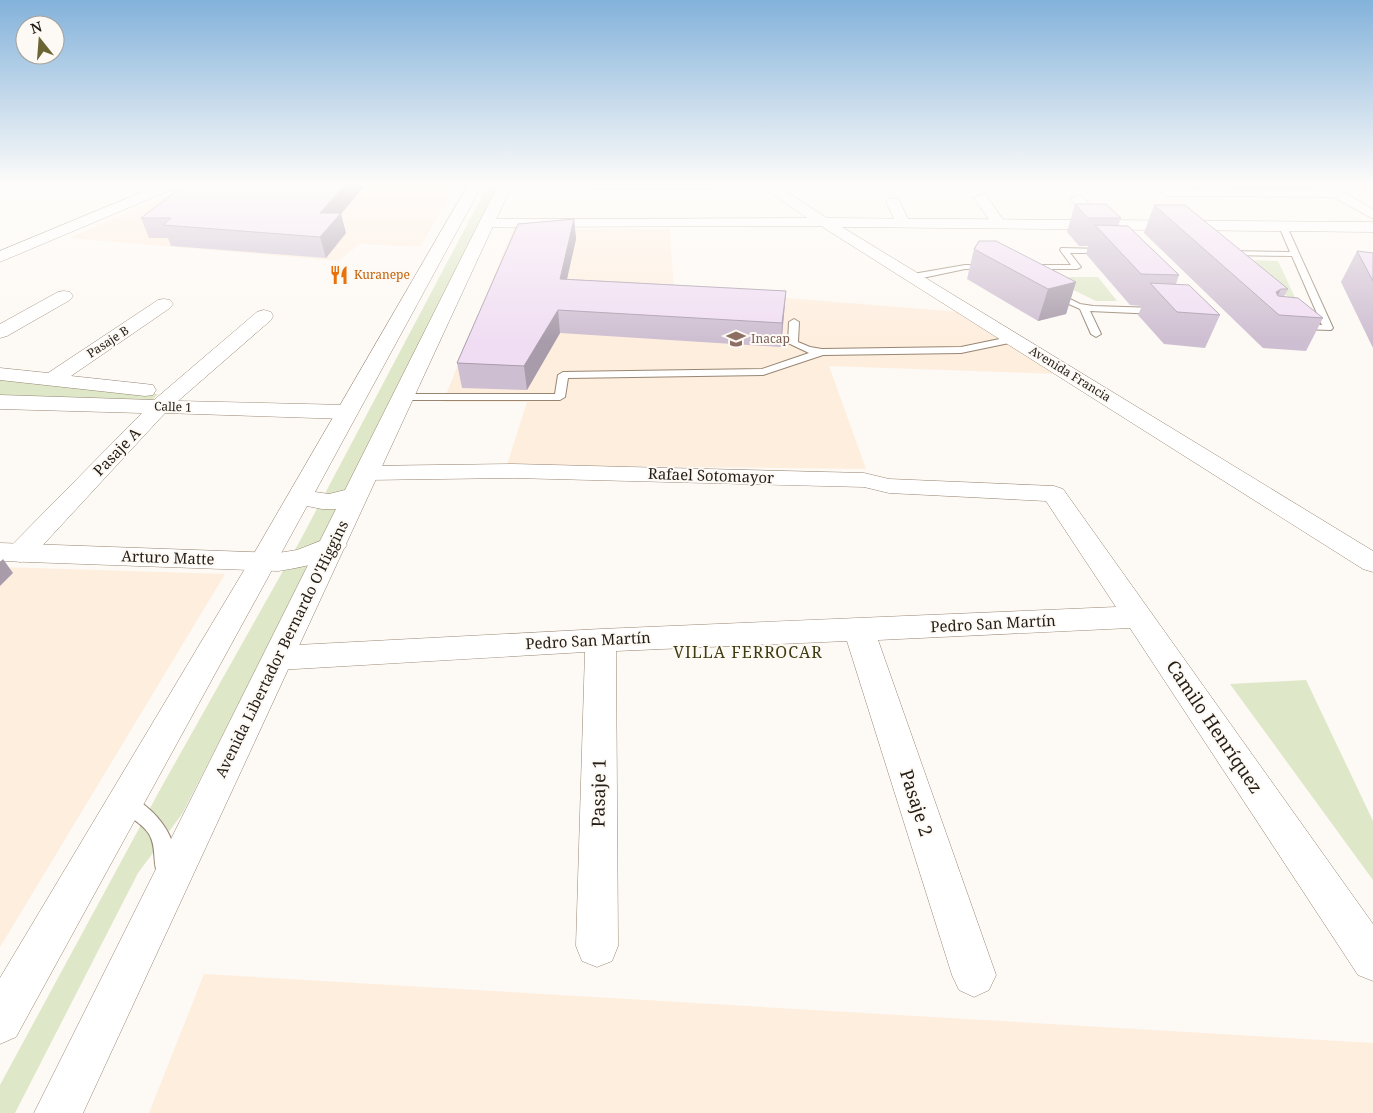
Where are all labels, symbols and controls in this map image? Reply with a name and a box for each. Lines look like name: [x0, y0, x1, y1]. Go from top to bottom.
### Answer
north arrow: [15, 15, 65, 65]
text: N: [28, 16, 44, 38]
restaurant icon: Kuranepe: [328, 264, 350, 286]
place label: Kuranepe: [354, 266, 410, 283]
street label: Pasaje B: [83, 322, 132, 362]
school or university icon: Inacap: [725, 328, 747, 350]
place label: Inacap: [751, 330, 790, 347]
street label: Avenida Francia: [1026, 342, 1115, 406]
street label: Calle 1: [154, 397, 192, 416]
street label: Pasaje A: [88, 423, 145, 480]
street label: Rafael Sotomayor: [648, 463, 774, 487]
street label: Avenida Libertador Bernardo O'Higgins: [210, 516, 352, 780]
street label: Arturo Matte: [121, 545, 215, 569]
street label: Pedro San Martín: [930, 610, 1056, 636]
street label: Pedro San Martín: [525, 627, 651, 653]
district label: VILLA FERROCAR: [673, 641, 823, 663]
street label: Camilo Henríquez: [1161, 655, 1268, 798]
street label: Pasaje 1: [585, 758, 611, 828]
street label: Pasaje 2: [895, 766, 939, 839]

